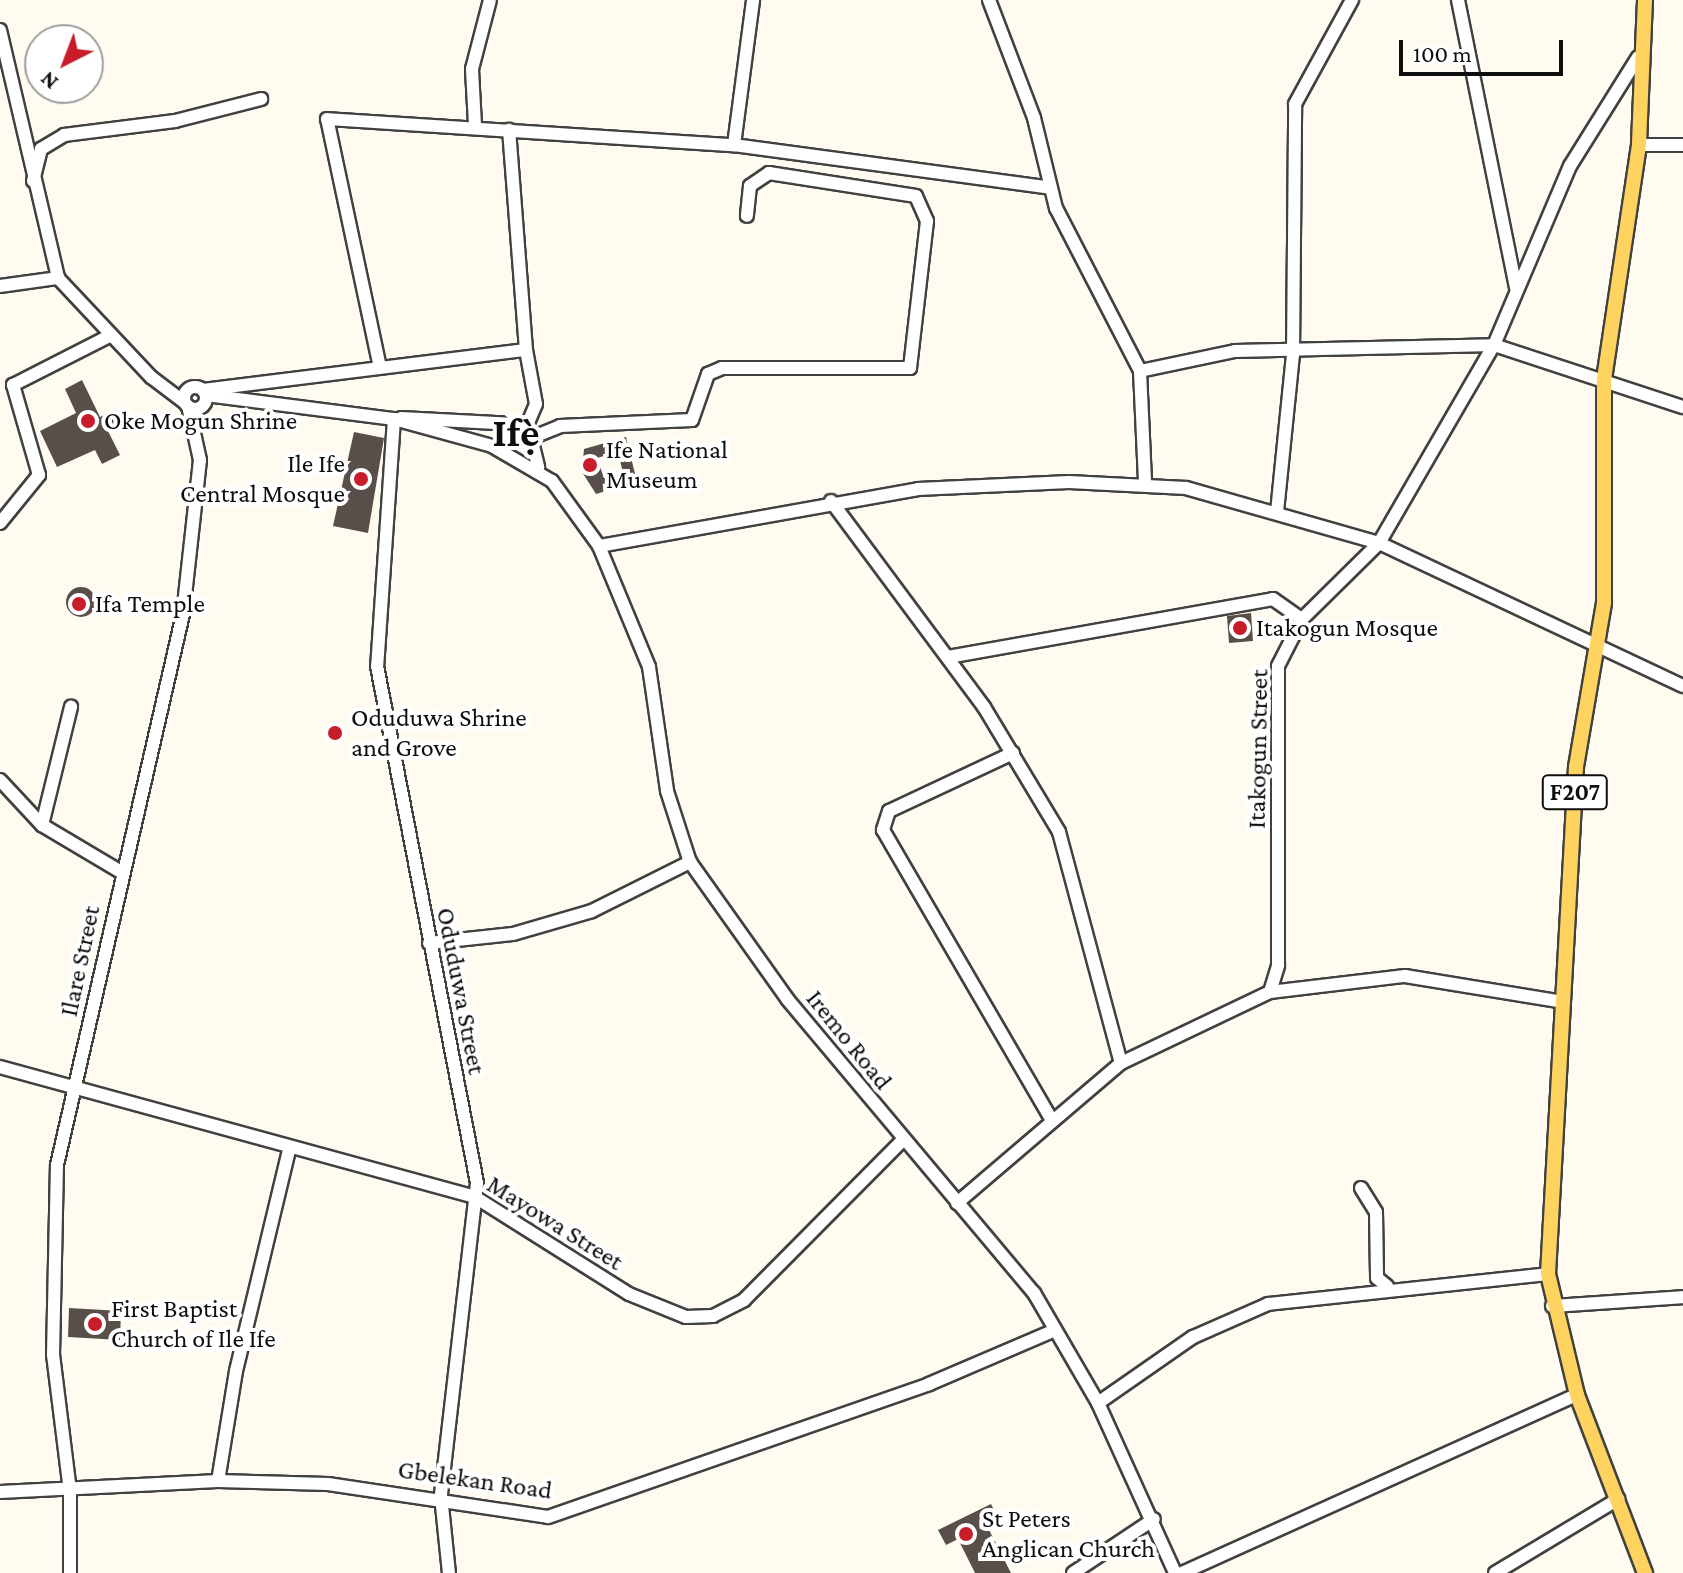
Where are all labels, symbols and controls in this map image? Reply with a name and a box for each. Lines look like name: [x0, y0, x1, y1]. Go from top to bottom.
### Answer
north arrow: [24, 24, 104, 104]
scale bar: [1403, 24, 1567, 74]
text: 100 m: [1413, 40, 1472, 67]
text: N: [35, 66, 63, 95]
place label: Oke Mogun Shrine: [104, 405, 297, 437]
district label: Ifẹ̀: [493, 407, 539, 457]
marker: Oke Mogun Shrine: [79, 412, 97, 430]
place label: Ife National Museum: [606, 434, 728, 496]
place label: Ile Ife Central Mosque: [180, 448, 345, 510]
marker: Ife National Museum: [581, 456, 599, 474]
marker: Ile Ife Central Mosque: [352, 470, 370, 488]
place label: Ifa Temple: [95, 588, 205, 620]
marker: Ifa Temple: [70, 595, 88, 613]
place label: Itakogun Mosque: [1256, 612, 1438, 644]
marker: Itakogun Mosque: [1231, 619, 1249, 637]
street label: Itakogun Street: [1241, 669, 1275, 829]
place label: Oduduwa Shrine and Grove: [351, 702, 527, 764]
marker: Oduduwa Shrine and Grove: [326, 724, 344, 742]
road number: F207: [1541, 772, 1609, 812]
street label: Ilare Street: [53, 903, 107, 1019]
street label: Oduduwa Street: [430, 905, 492, 1077]
street label: Iremo Road: [799, 984, 899, 1096]
street label: Mayowa Street: [481, 1169, 629, 1277]
place label: First Baptist Church of Ile Ife: [111, 1293, 276, 1354]
marker: First Baptist Church of Ile Ife: [86, 1315, 104, 1333]
street label: Gbelekan Road: [396, 1454, 554, 1506]
place label: St Peters Anglican Church: [982, 1503, 1155, 1564]
marker: St Peters Anglican Church: [957, 1525, 975, 1543]

